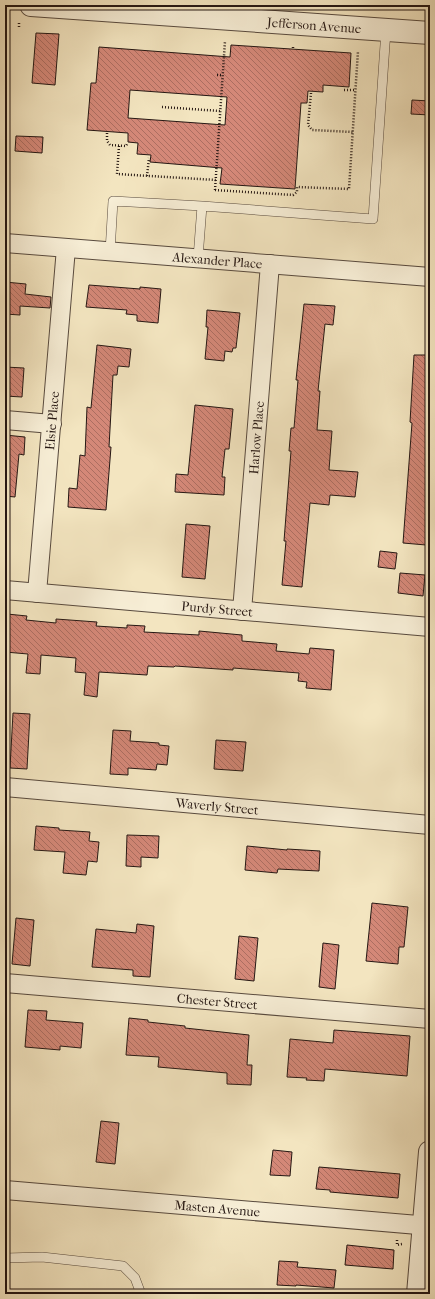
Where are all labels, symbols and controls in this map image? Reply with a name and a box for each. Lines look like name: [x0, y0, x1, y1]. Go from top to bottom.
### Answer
street label: Jefferson Avenue: [266, 15, 362, 36]
street label: Alexander Place: [171, 249, 263, 272]
street label: Elsie Place: [42, 390, 62, 451]
street label: Harlow Place: [246, 400, 267, 475]
street label: Purdy Street: [181, 598, 254, 620]
street label: Waverly Street: [174, 795, 260, 818]
street label: Chester Street: [176, 991, 259, 1012]
street label: Masten Avenue: [174, 1197, 261, 1220]

